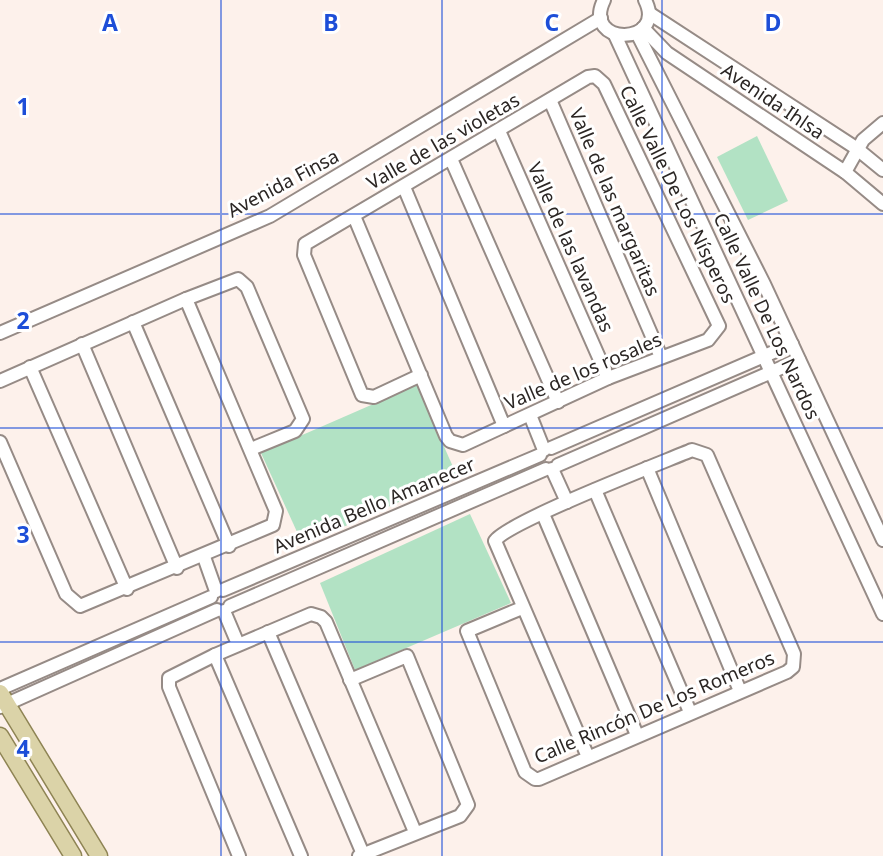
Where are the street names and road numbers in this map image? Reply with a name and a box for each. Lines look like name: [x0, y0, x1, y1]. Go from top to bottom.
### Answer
street label: Avenida Ihlsa: [716, 57, 830, 145]
street label: Calle Valle De Los Nísperos: [614, 81, 742, 307]
street label: Valle de las violetas: [362, 87, 524, 195]
street label: Valle de las margaritas: [564, 104, 666, 300]
street label: Avenida Finsa: [223, 143, 343, 223]
street label: Valle de las lavandas: [522, 158, 620, 336]
street label: Calle Valle De Los Nardos: [708, 208, 826, 424]
street label: Valle de los rosales: [500, 326, 666, 416]
street label: Avenida Bello Amanecer: [269, 451, 479, 559]
street label: Calle Rincón De Los Romeros: [530, 644, 778, 770]

